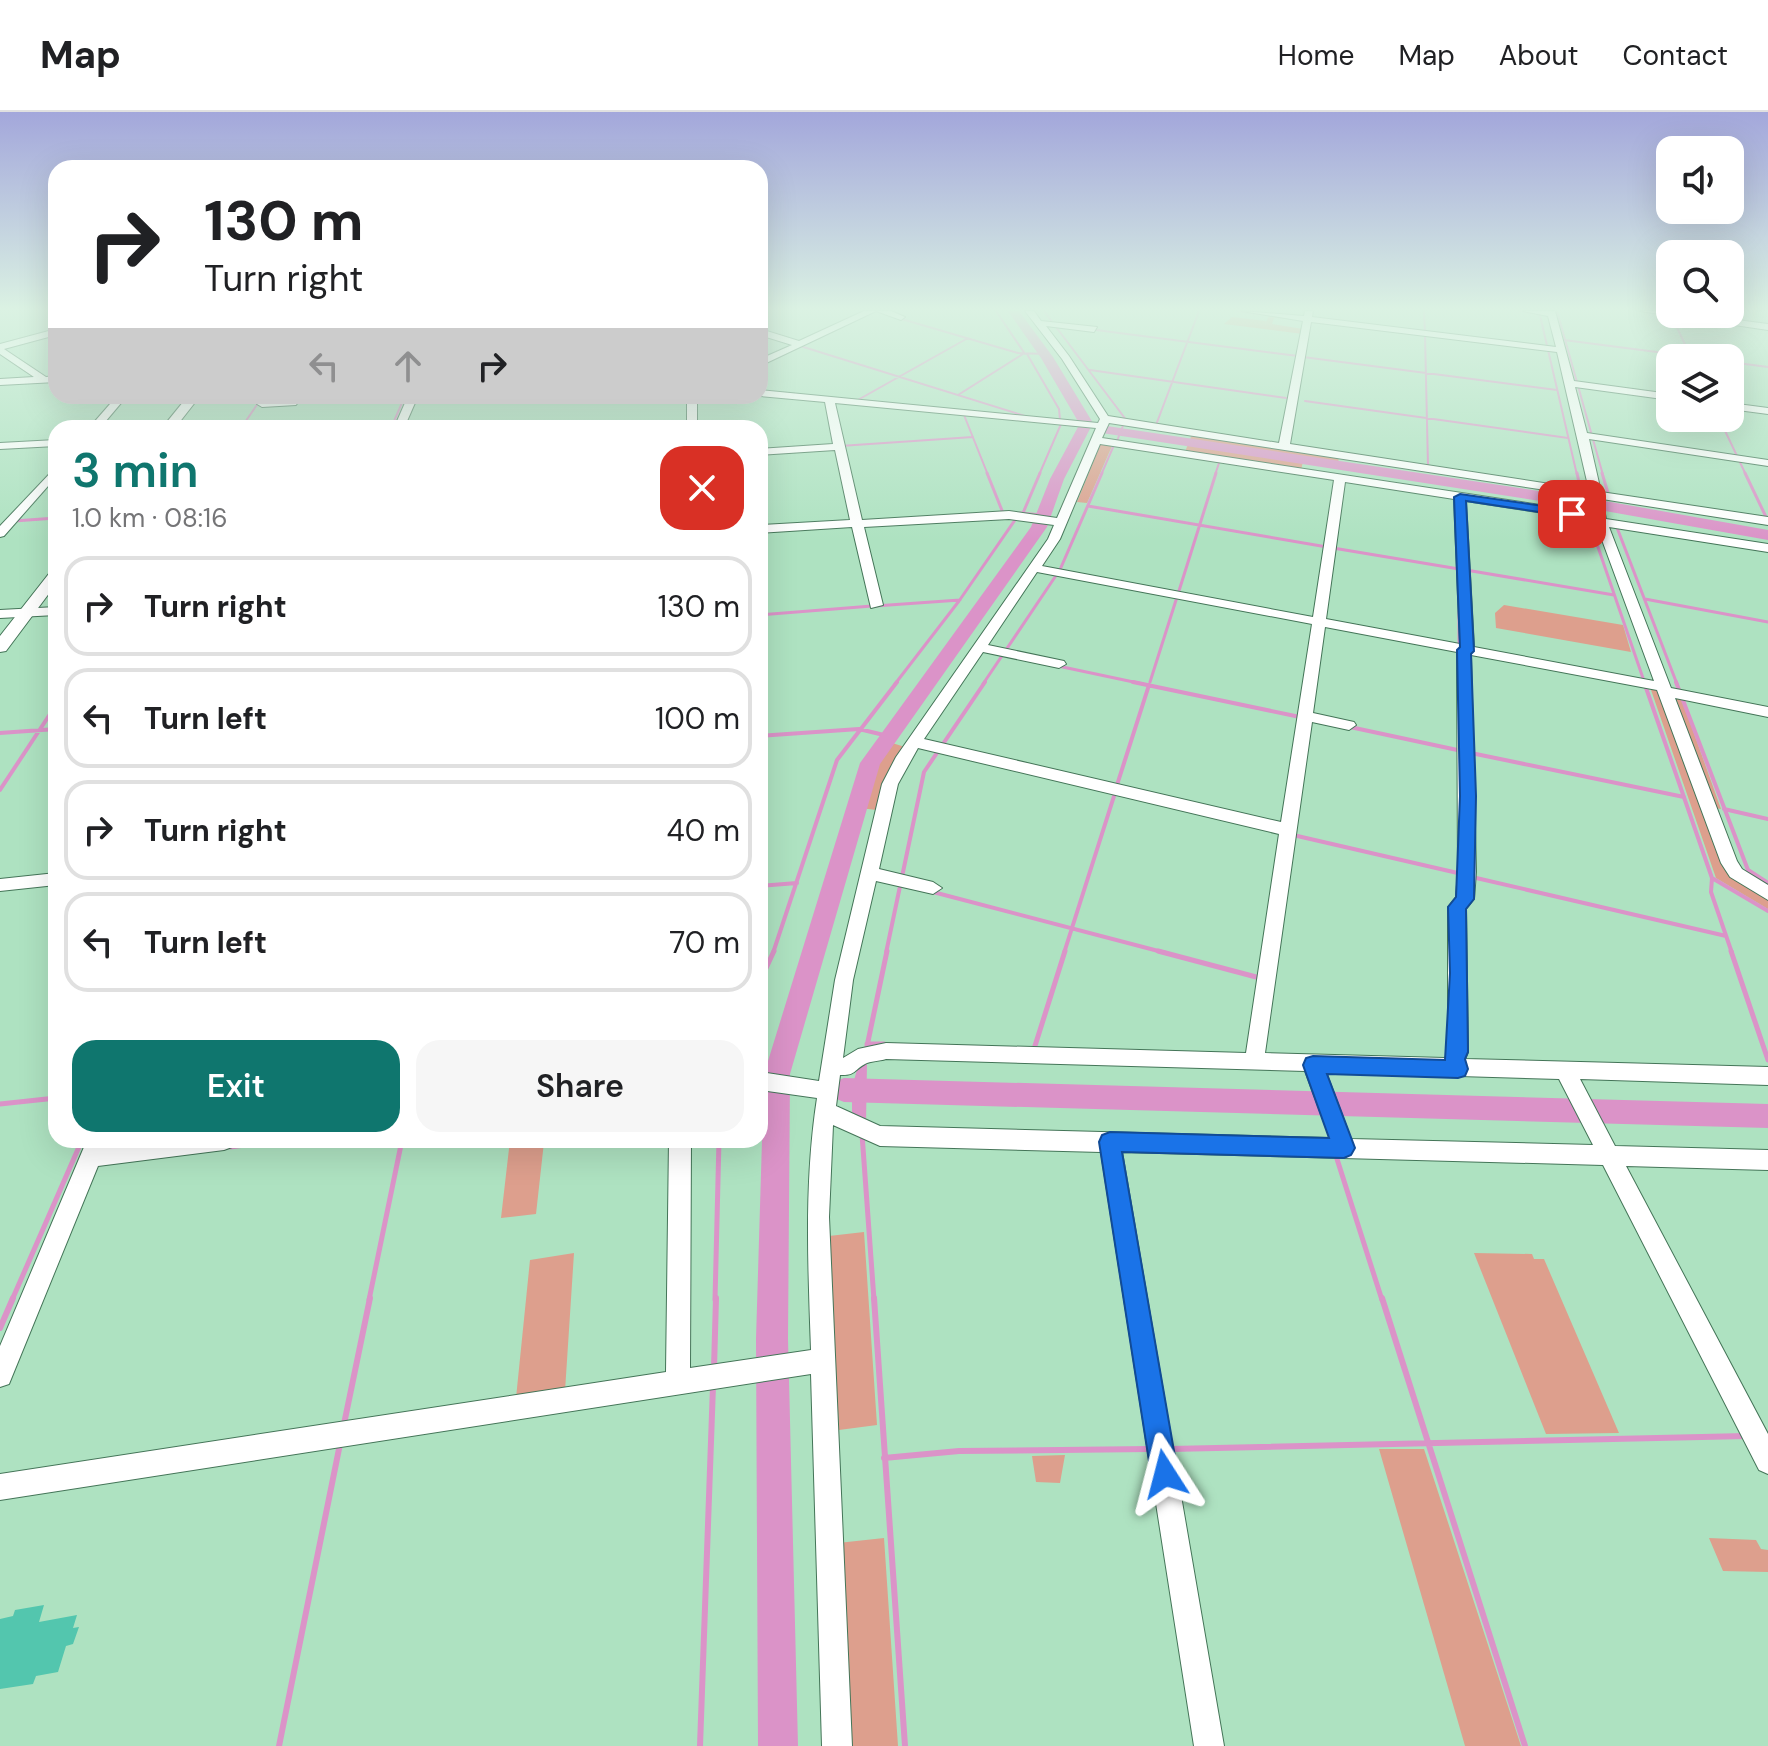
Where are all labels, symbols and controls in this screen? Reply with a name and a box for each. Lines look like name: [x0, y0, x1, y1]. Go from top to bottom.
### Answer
text: Map: [40, 30, 121, 80]
text: Home: [1278, 37, 1354, 74]
text: Map: [1398, 37, 1455, 74]
text: About: [1499, 37, 1578, 74]
text: Contact: [1622, 37, 1728, 74]
map controls: [1656, 136, 1744, 432]
button: sound: [1656, 136, 1744, 224]
text: 130 m: [204, 184, 363, 257]
icon: right: [72, 192, 176, 296]
button: search: [1656, 240, 1744, 328]
text: Turn right: [204, 255, 363, 302]
icon: left: [302, 344, 346, 388]
icon: ahead: [386, 344, 430, 388]
icon: right: [470, 344, 514, 388]
button: layers: [1656, 344, 1744, 432]
text: 3 min: [72, 439, 199, 502]
button: close: [660, 446, 744, 530]
pin: [1538, 480, 1606, 548]
icon: arrive: [1550, 492, 1594, 536]
text: 1.0 km · 08:16: [72, 501, 227, 535]
icon: right: [76, 584, 120, 628]
text: Turn right: [144, 587, 287, 626]
text: 130 m: [658, 587, 740, 626]
icon: left: [76, 696, 120, 740]
text: Turn left: [144, 699, 267, 738]
text: 100 m: [655, 699, 740, 738]
icon: right: [76, 808, 120, 852]
text: Turn right: [144, 811, 287, 850]
text: 40 m: [667, 811, 740, 850]
icon: left: [76, 920, 120, 964]
text: Turn left: [144, 923, 267, 962]
text: 70 m: [669, 923, 740, 962]
button: Exit: [72, 1040, 400, 1132]
button: Share: [416, 1040, 744, 1132]
position arrow: [1123, 1432, 1207, 1516]

